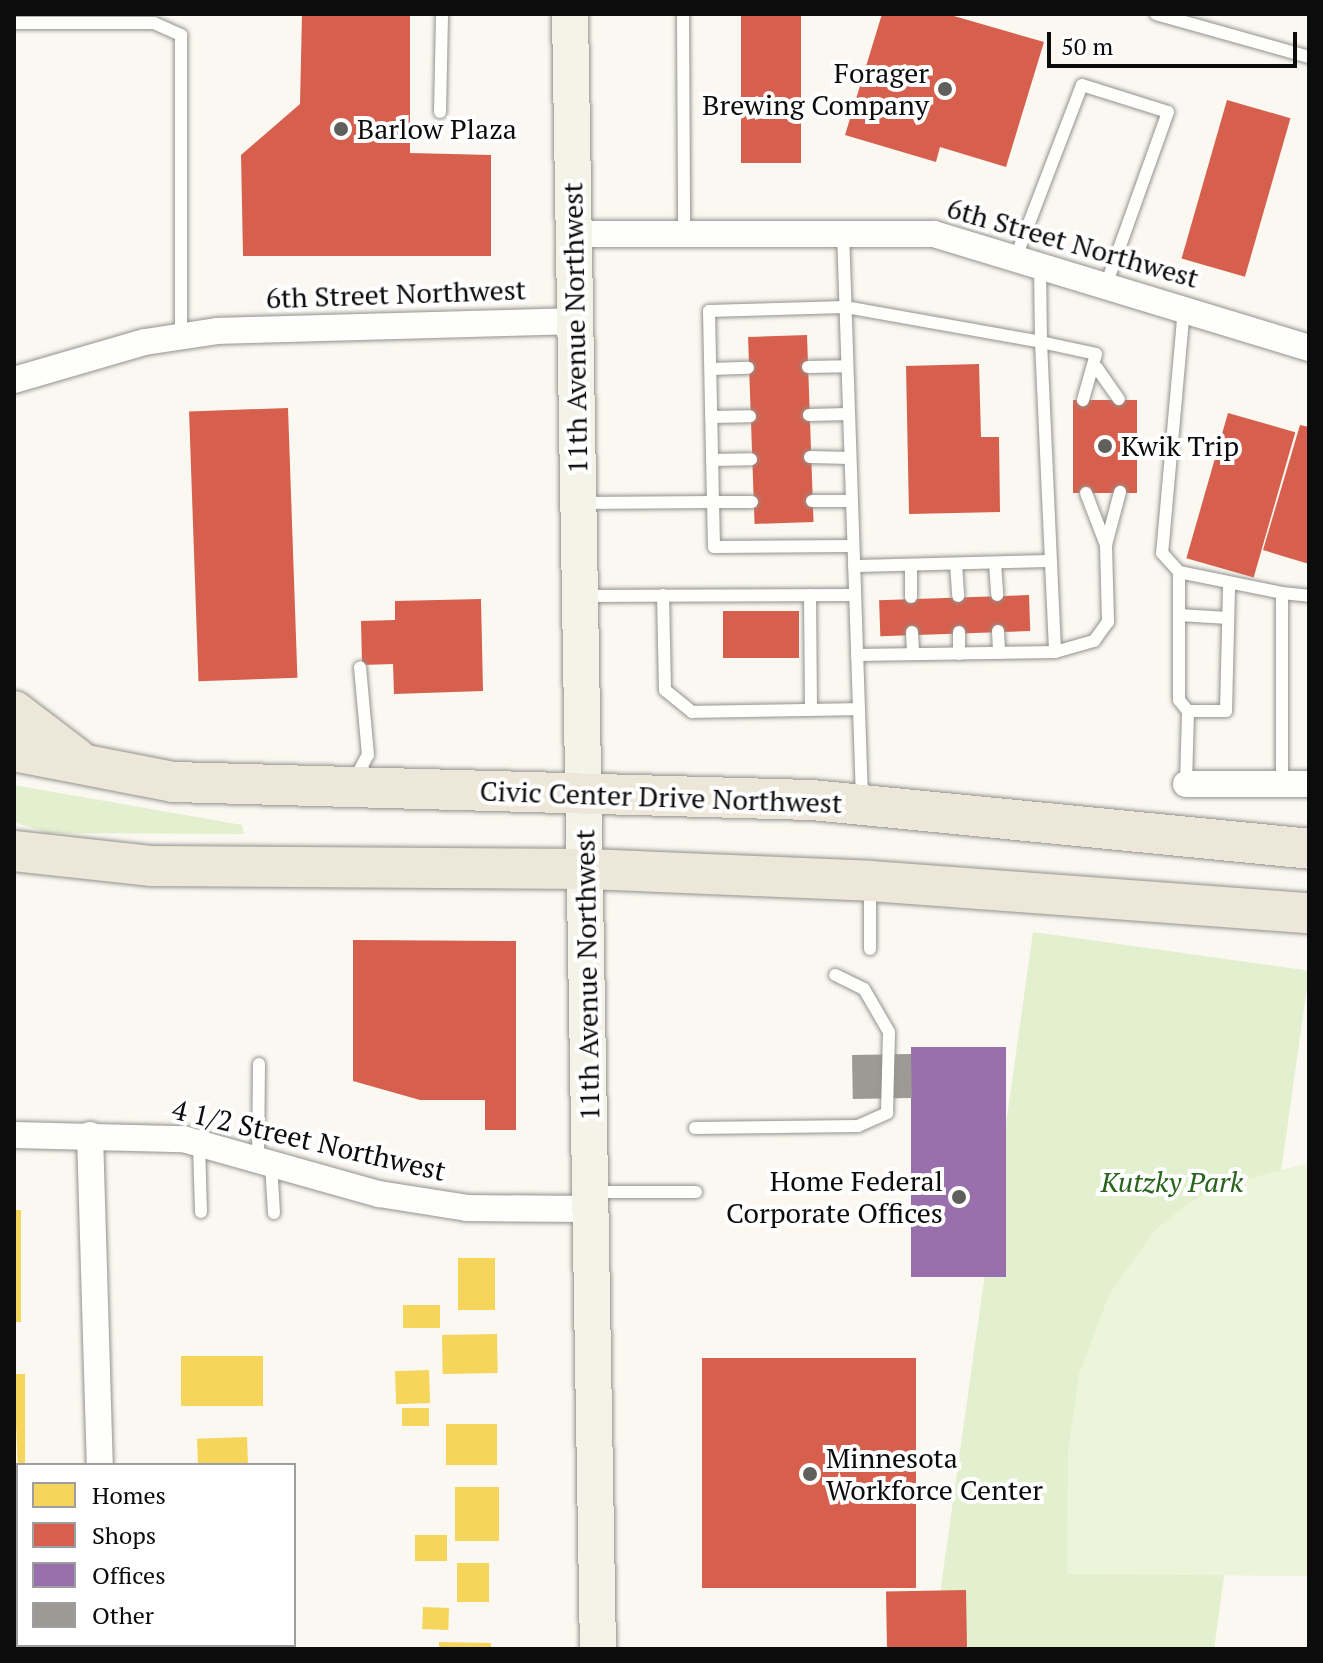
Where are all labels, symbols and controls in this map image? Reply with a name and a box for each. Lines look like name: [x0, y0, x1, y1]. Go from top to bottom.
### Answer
scale bar: [1051, 16, 1301, 66]
text: 50 m: [1061, 30, 1113, 62]
place label: Forager Brewing Company: [702, 56, 929, 122]
marker: Forager Brewing Company: [936, 80, 954, 98]
place label: Barlow Plaza: [357, 112, 517, 146]
marker: Barlow Plaza: [332, 120, 350, 138]
street label: 11th Avenue Northwest: [556, 182, 594, 474]
street label: 6th Street Northwest: [943, 191, 1203, 295]
street label: 6th Street Northwest: [265, 273, 527, 315]
place label: Kwik Trip: [1121, 429, 1239, 463]
marker: Kwik Trip: [1096, 437, 1114, 455]
street label: Civic Center Drive Northwest: [479, 774, 843, 820]
street label: 11th Avenue Northwest: [568, 829, 606, 1121]
street label: 4 1/2 Street Northwest: [169, 1092, 449, 1188]
place label: Home Federal Corporate Offices: [726, 1164, 943, 1230]
park label: Kutzky Park: [1101, 1165, 1243, 1199]
marker: Home Federal Corporate Offices: [950, 1188, 968, 1206]
place label: Minnesota Workforce Center: [826, 1441, 1043, 1507]
legend: [16, 1463, 296, 1647]
marker: Minnesota Workforce Center: [801, 1465, 819, 1483]
text: Homes: [92, 1479, 166, 1511]
text: Shops: [92, 1519, 156, 1551]
text: Offices: [92, 1559, 166, 1591]
text: Other: [92, 1599, 154, 1631]

